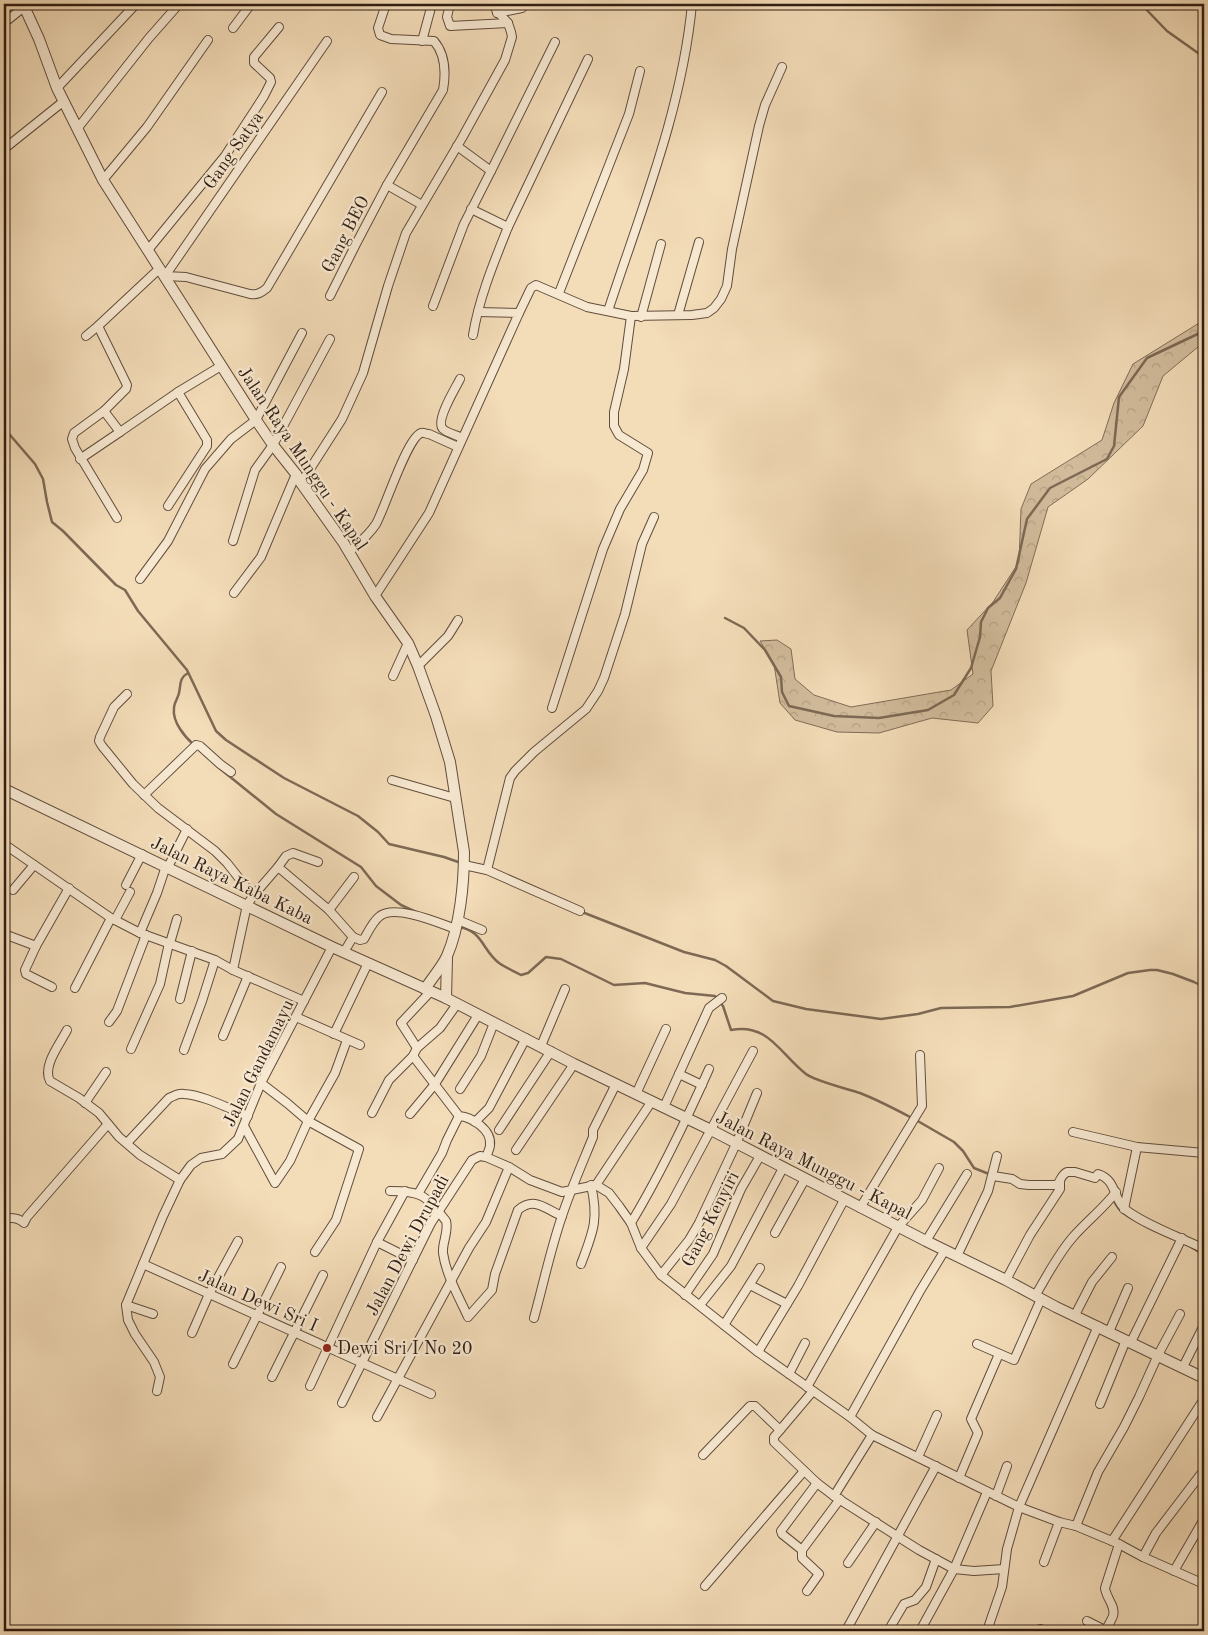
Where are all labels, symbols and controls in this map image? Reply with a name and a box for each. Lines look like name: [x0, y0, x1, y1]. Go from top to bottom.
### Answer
street label: Gang Satya: [200, 108, 267, 193]
street label: Gang BEO: [319, 193, 373, 276]
street label: Jalan Raya Munggu - Kapal: [234, 363, 370, 554]
street label: Jalan Raya Kaba Kaba: [148, 834, 315, 928]
street label: Jalan Gandamayu: [220, 997, 298, 1130]
street label: Jalan Raya Munggu - Kapal: [713, 1109, 915, 1223]
street label: Gang Kenyiri: [679, 1169, 743, 1270]
street label: Jalan Dewi Drupadi: [363, 1172, 453, 1319]
street label: Jalan Dewi Sri I: [195, 1266, 320, 1335]
place label: Dewi Sri I No 20: [337, 1340, 472, 1358]
marker: Dewi Sri I No 20: [321, 1342, 333, 1354]

